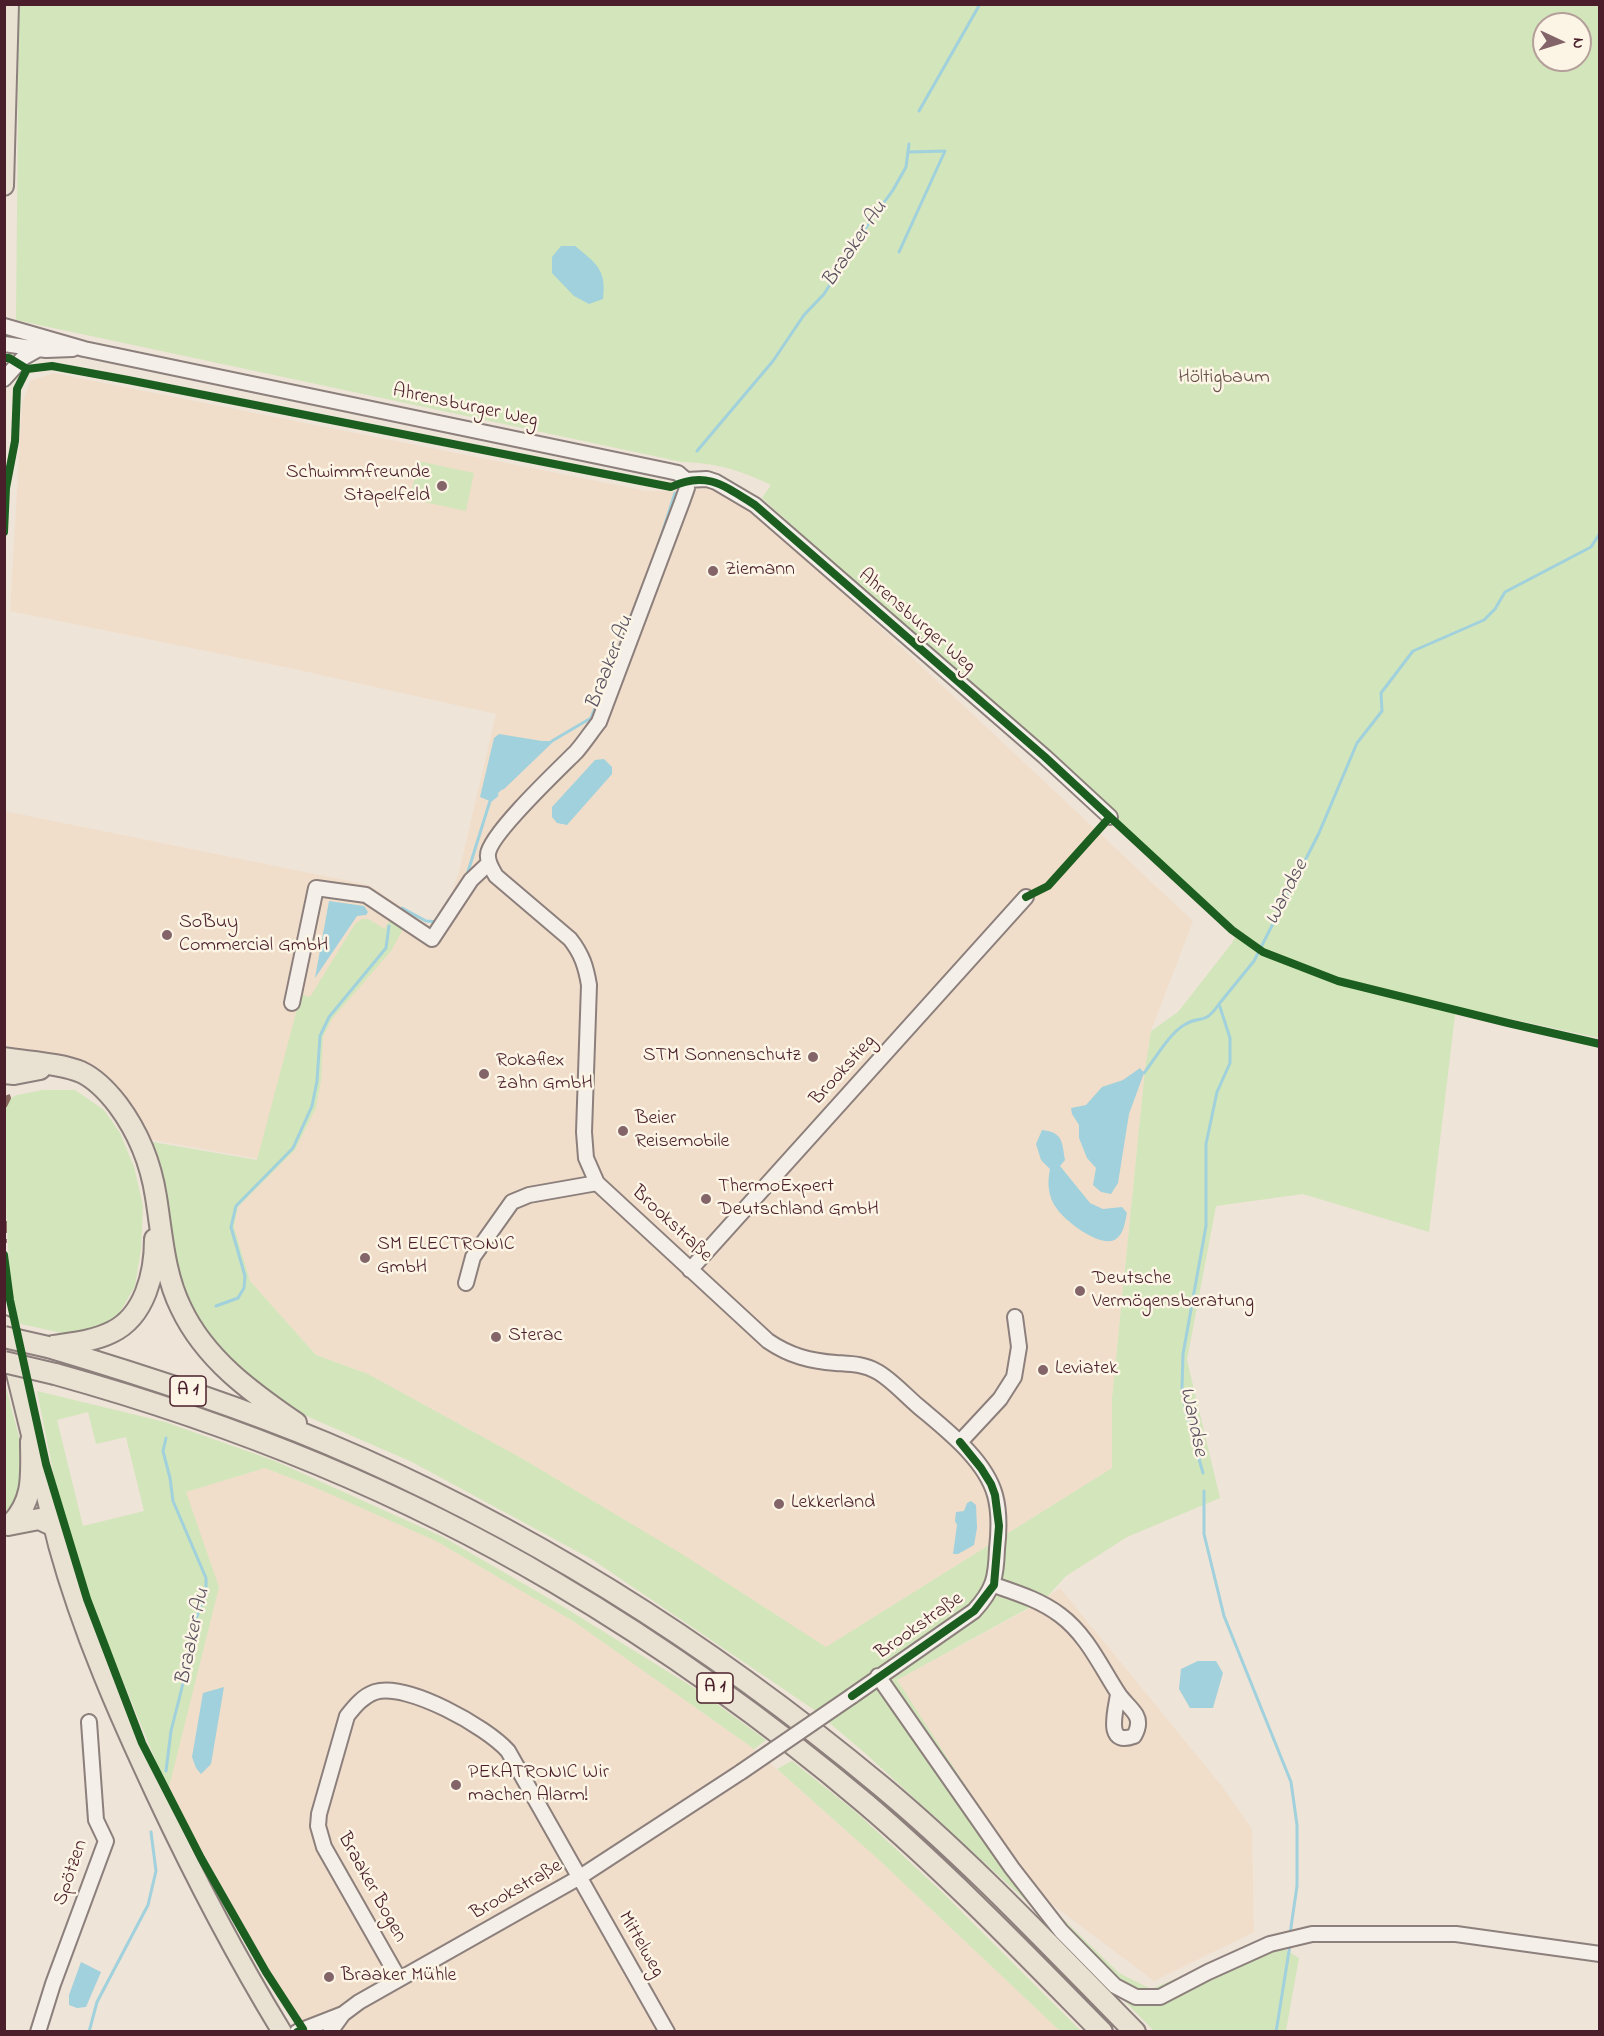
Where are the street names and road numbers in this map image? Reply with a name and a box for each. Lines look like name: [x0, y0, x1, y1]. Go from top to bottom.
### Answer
street label: Ahrensburger Weg: [390, 380, 540, 434]
street label: Ahrensburger Weg: [852, 564, 980, 680]
street label: Brookstieg: [806, 1031, 882, 1111]
street label: Brookstraße: [626, 1181, 716, 1269]
road number: A 1: [170, 1376, 206, 1406]
street label: Brookstraße: [871, 1588, 969, 1666]
road number: A 1: [697, 1673, 733, 1703]
street label: Braaker Bogen: [331, 1829, 411, 1947]
street label: Spötzen: [50, 1837, 94, 1909]
street label: Brookstraße: [467, 1855, 567, 1927]
street label: Mittelweg: [611, 1908, 669, 1982]

